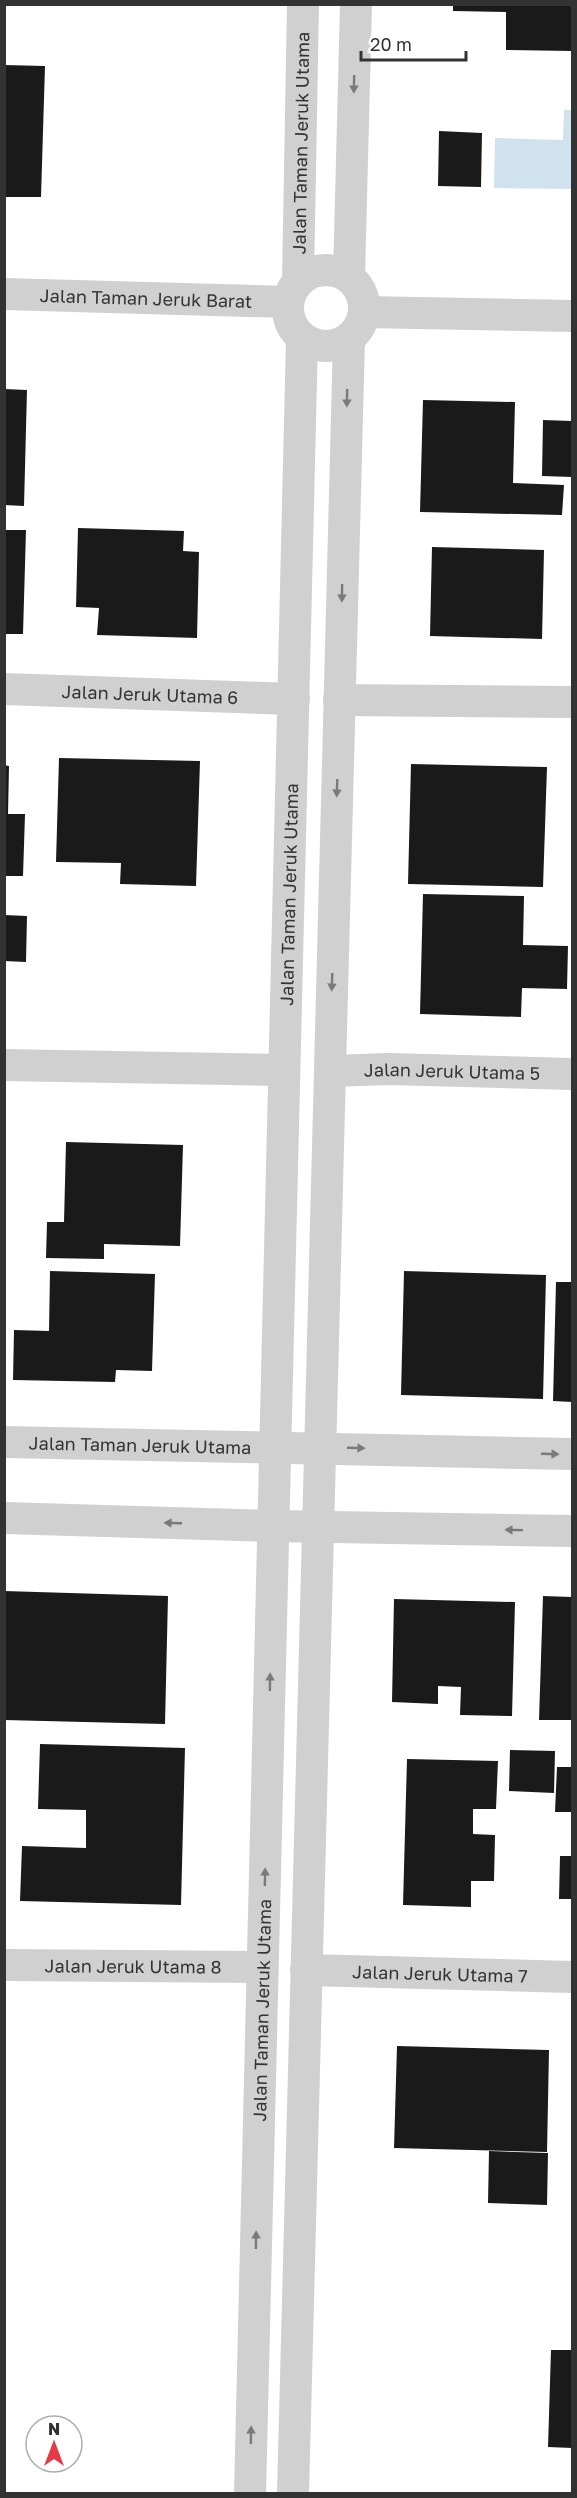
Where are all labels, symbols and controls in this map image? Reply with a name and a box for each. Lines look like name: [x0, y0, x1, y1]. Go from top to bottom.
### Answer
scale bar: [361, 24, 466, 62]
street label: Jalan Taman Jeruk Utama: [287, 31, 313, 255]
text: 20 m: [370, 33, 412, 55]
one-way arrow: [349, 74, 359, 93]
street label: Jalan Taman Jeruk Barat: [39, 284, 252, 312]
one-way arrow: [342, 388, 352, 407]
one-way arrow: [337, 583, 347, 602]
street label: Jalan Jeruk Utama 6: [61, 680, 239, 708]
one-way arrow: [332, 778, 342, 797]
street label: Jalan Taman Jeruk Utama: [275, 783, 302, 1006]
one-way arrow: [327, 973, 337, 992]
street label: Jalan Jeruk Utama 5: [363, 1058, 540, 1084]
street label: Jalan Taman Jeruk Utama: [28, 1432, 252, 1458]
one-way arrow: [346, 1443, 365, 1453]
one-way arrow: [541, 1449, 560, 1458]
one-way arrow: [163, 1518, 182, 1528]
one-way arrow: [505, 1525, 524, 1534]
one-way arrow: [265, 1673, 274, 1692]
one-way arrow: [260, 1868, 269, 1887]
street label: Jalan Taman Jeruk Utama: [248, 1899, 275, 2122]
street label: Jalan Jeruk Utama 8: [44, 1954, 222, 1978]
street label: Jalan Jeruk Utama 7: [352, 1960, 528, 1987]
one-way arrow: [251, 2231, 261, 2250]
north arrow: [24, 2414, 84, 2474]
text: N: [48, 2419, 60, 2439]
one-way arrow: [246, 2426, 256, 2445]

